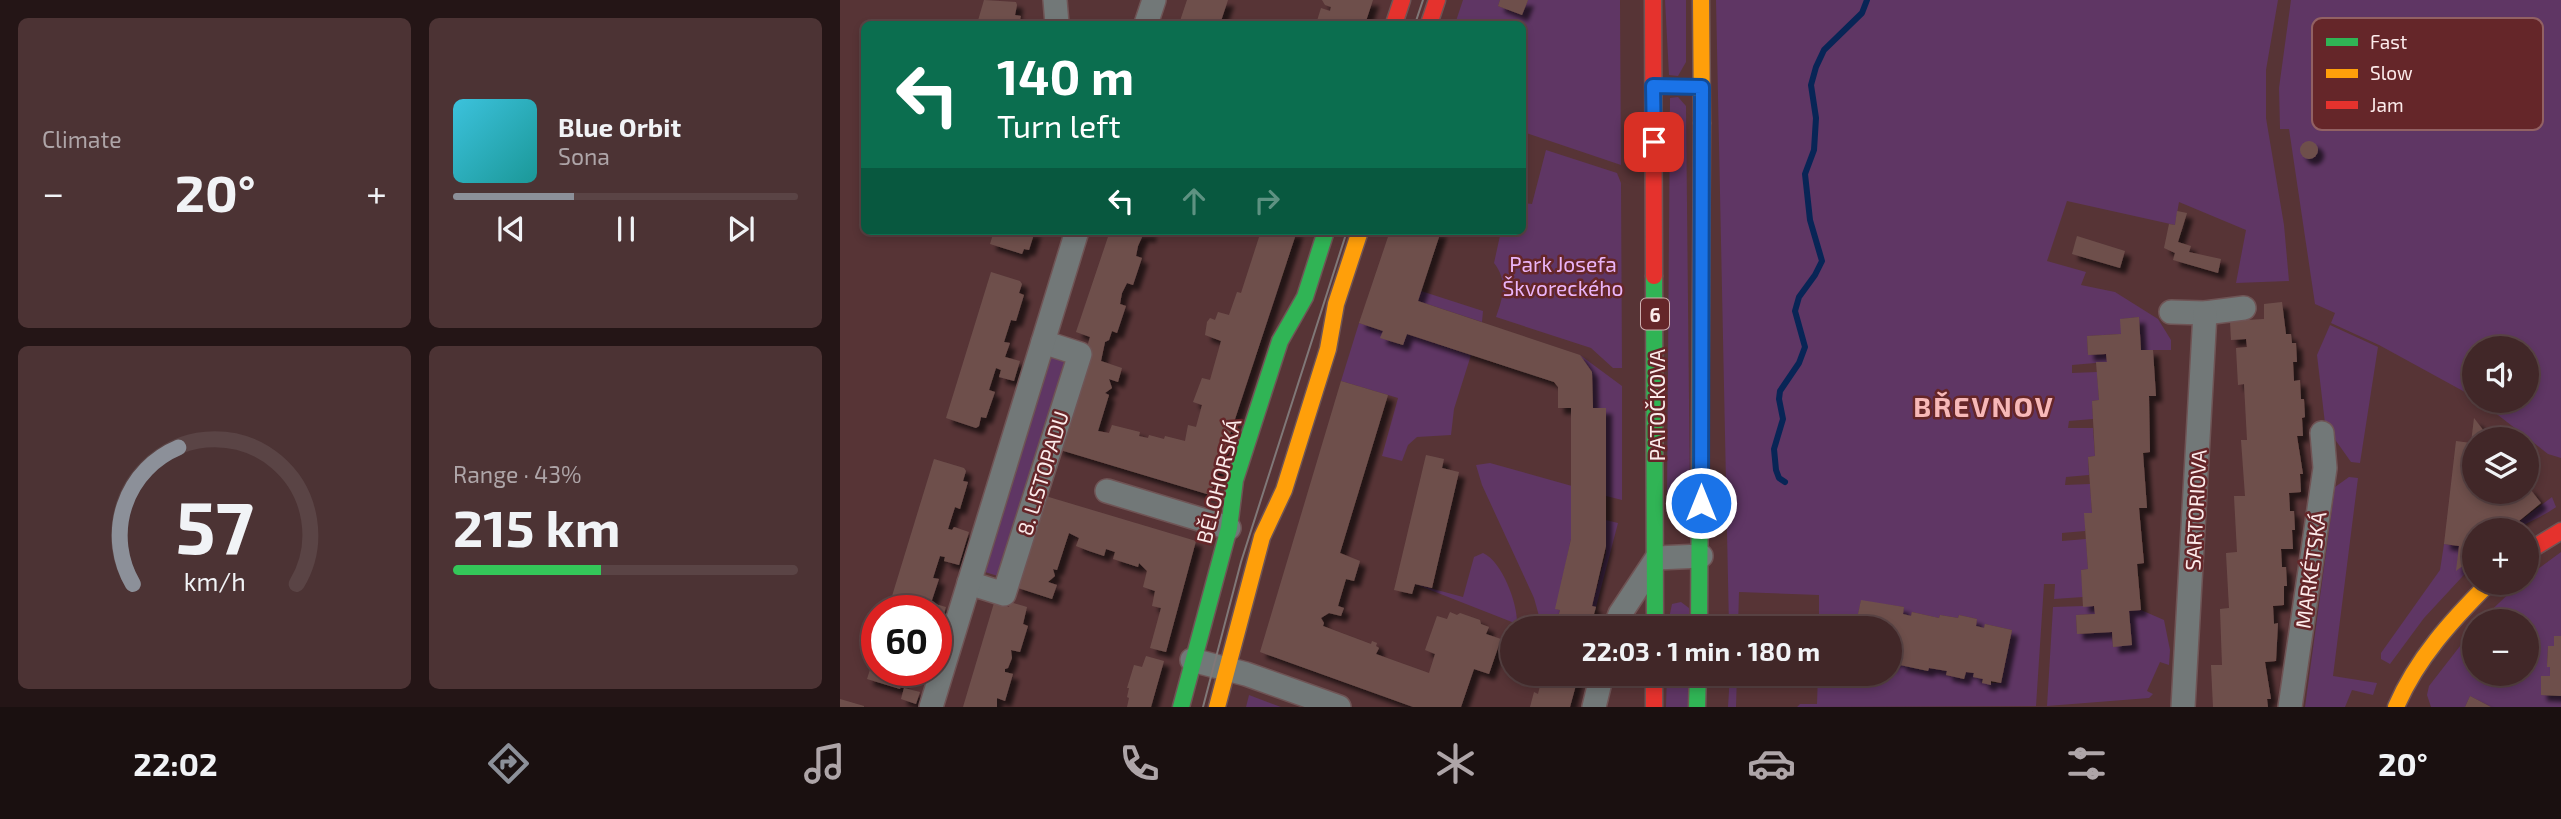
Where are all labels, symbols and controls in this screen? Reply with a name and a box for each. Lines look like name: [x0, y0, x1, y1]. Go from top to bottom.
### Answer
legend: [2312, 18, 2543, 130]
text: Fast: [2370, 30, 2407, 53]
text: 140 m: [997, 46, 1134, 105]
icon: left: [882, 49, 973, 140]
text: Slow: [2370, 61, 2413, 84]
text: Jam: [2370, 93, 2404, 116]
text: Turn left: [997, 106, 1121, 144]
text: Blue Orbit: [558, 111, 681, 142]
pin: [1624, 112, 1684, 172]
icon: arrive: [1635, 123, 1673, 161]
text: Climate: [42, 125, 122, 153]
text: Sona: [558, 142, 610, 170]
text: 20°: [175, 160, 256, 222]
text: −: [42, 169, 64, 215]
text: +: [366, 169, 387, 215]
icon: left: [1102, 182, 1140, 220]
icon: ahead: [1175, 182, 1213, 220]
icon: right: [1248, 182, 1286, 220]
icon: previous: [492, 210, 530, 248]
icon: pause: [607, 210, 645, 248]
icon: next: [722, 210, 760, 248]
park label: Park Josefa Škvoreckého: [1503, 251, 1623, 300]
road number: 6: [1641, 298, 1669, 330]
map controls: [2462, 336, 2539, 686]
button: sound: [2462, 336, 2539, 413]
street label: PATOČKOVA: [1644, 349, 1669, 461]
district label: BŘEVNOV: [1913, 389, 2055, 423]
street label: 8. LISTOPADU: [1011, 408, 1073, 538]
street label: BĚLOHORSKÁ: [1190, 416, 1246, 546]
button: layers: [2462, 427, 2539, 504]
street label: SARTORIOVA: [2179, 449, 2211, 571]
text: Range · 43%: [453, 460, 581, 488]
position arrow: [1664, 466, 1738, 540]
text: 57: [175, 481, 254, 569]
text: 215 km: [453, 495, 621, 557]
street label: MARKÉTSKÁ: [2289, 510, 2331, 630]
button: +: [2462, 518, 2539, 595]
text: km/h: [183, 565, 246, 595]
speed limit sign: 60: [861, 595, 952, 686]
button: −: [2462, 609, 2539, 686]
text: 22:03 · 1 min · 180 m: [1582, 635, 1820, 666]
icon: directions: [484, 739, 533, 788]
icon: music: [800, 739, 849, 788]
icon: phone: [1115, 739, 1164, 788]
icon: climate: [1431, 739, 1480, 788]
icon: car: [1747, 739, 1796, 788]
icon: filters: [2062, 739, 2111, 788]
text: 22:02: [133, 744, 218, 782]
text: 20°: [2378, 744, 2428, 782]

